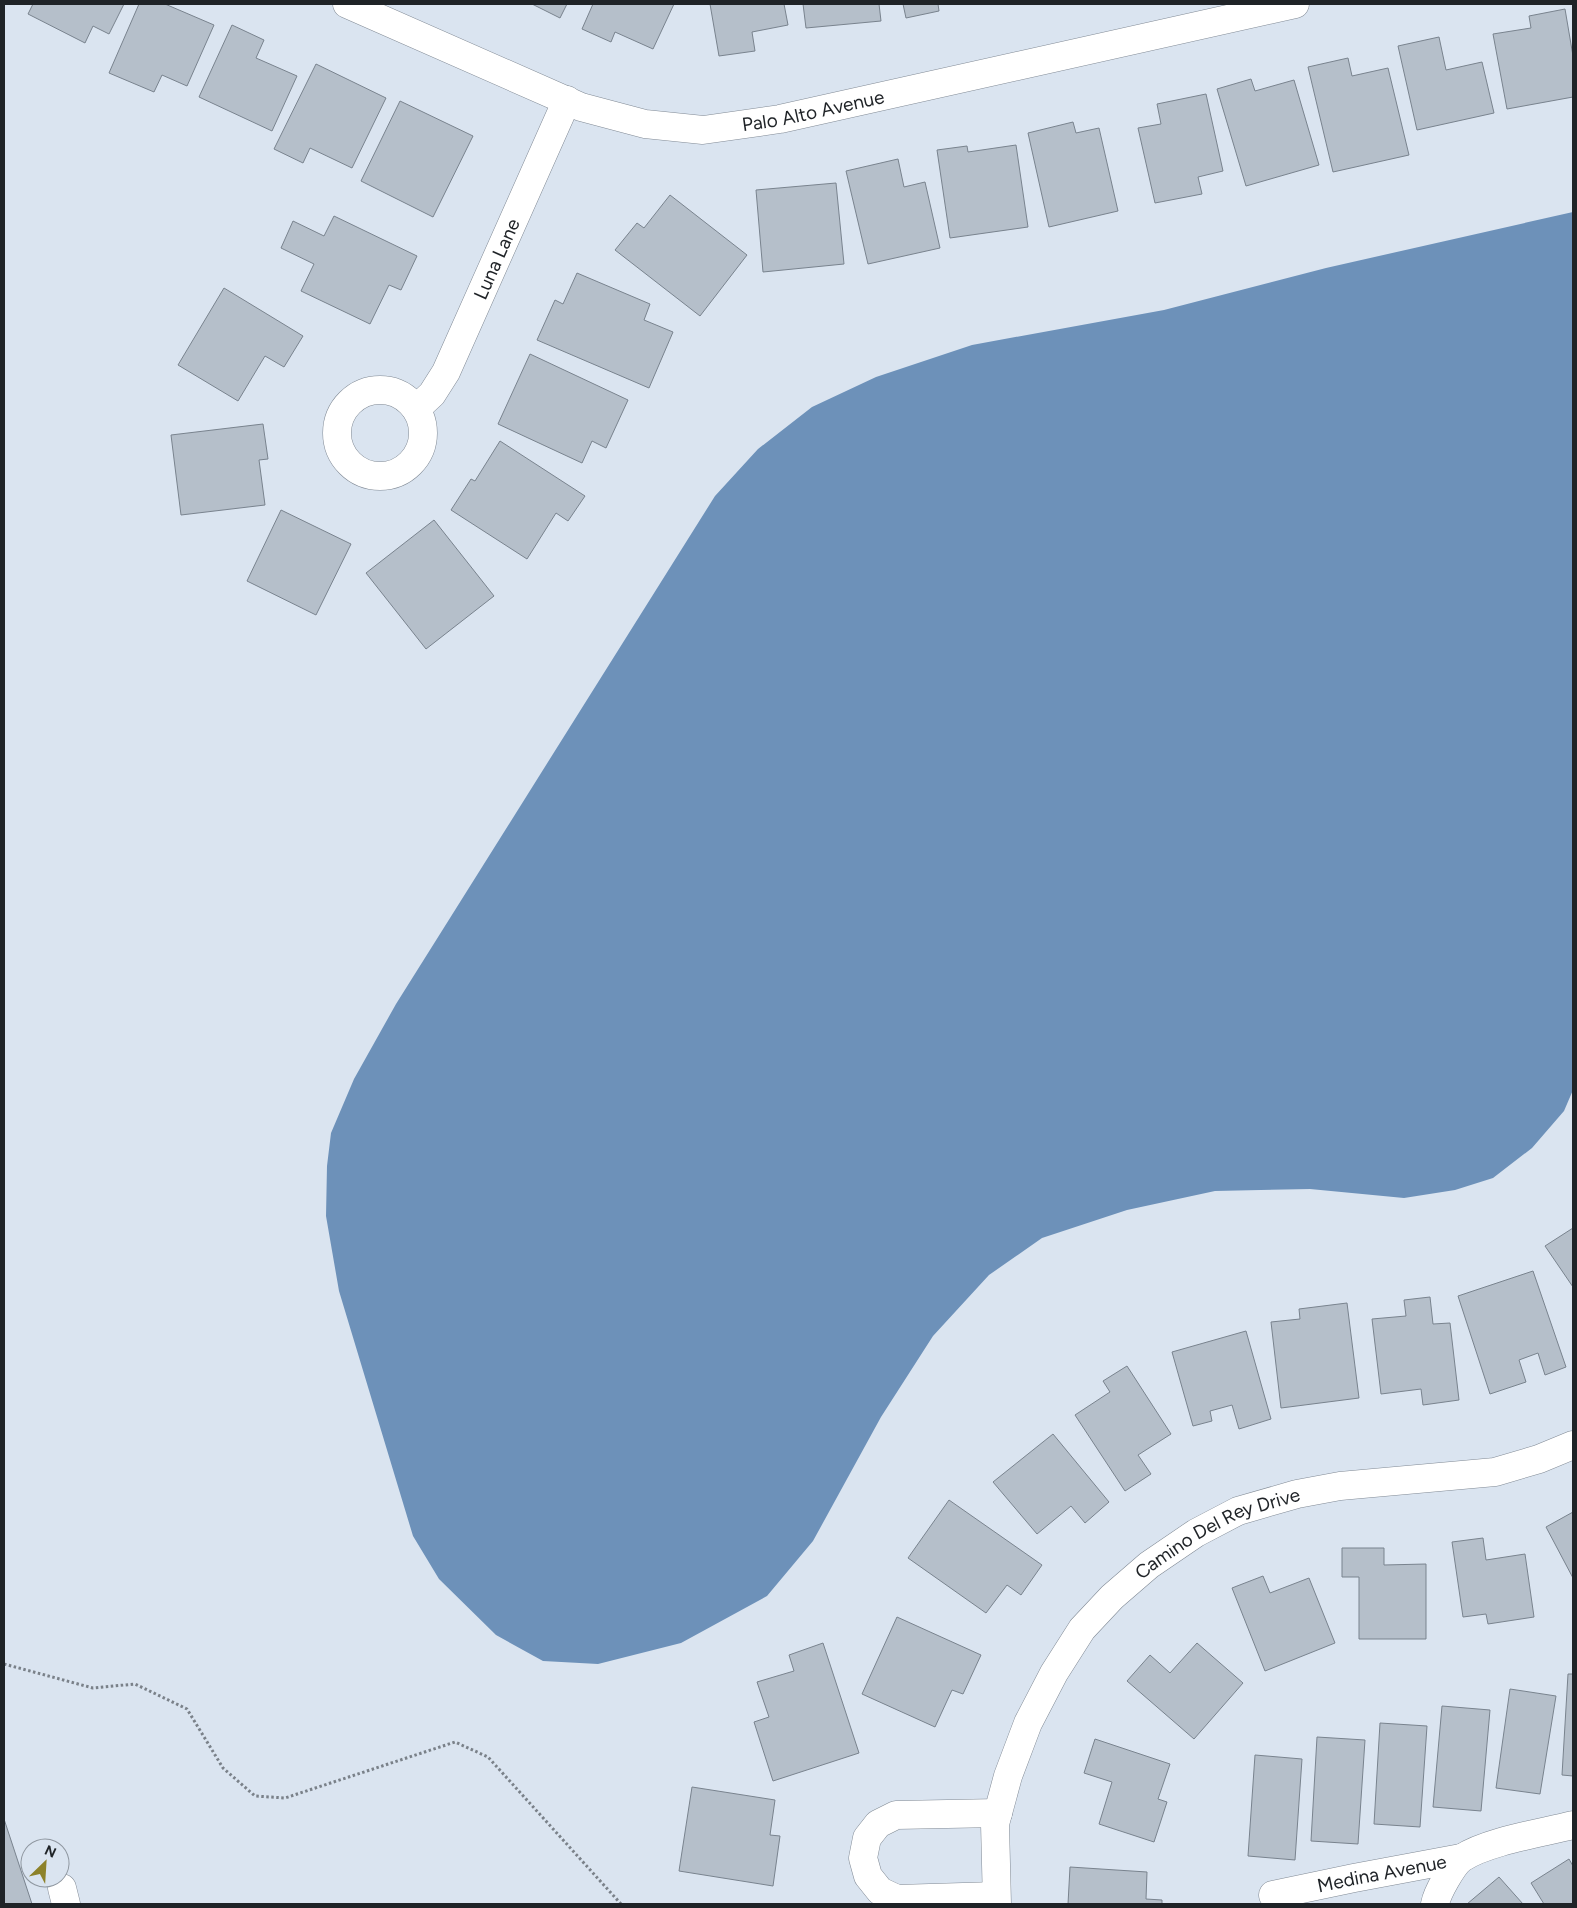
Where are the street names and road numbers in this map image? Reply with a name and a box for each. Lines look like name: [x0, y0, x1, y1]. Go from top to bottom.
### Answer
street label: Palo Alto Avenue: [740, 85, 886, 136]
street label: Luna Lane: [468, 215, 524, 303]
street label: Camino Del Rey Drive: [1130, 1482, 1302, 1584]
street label: Medina Avenue: [1315, 1849, 1448, 1897]

